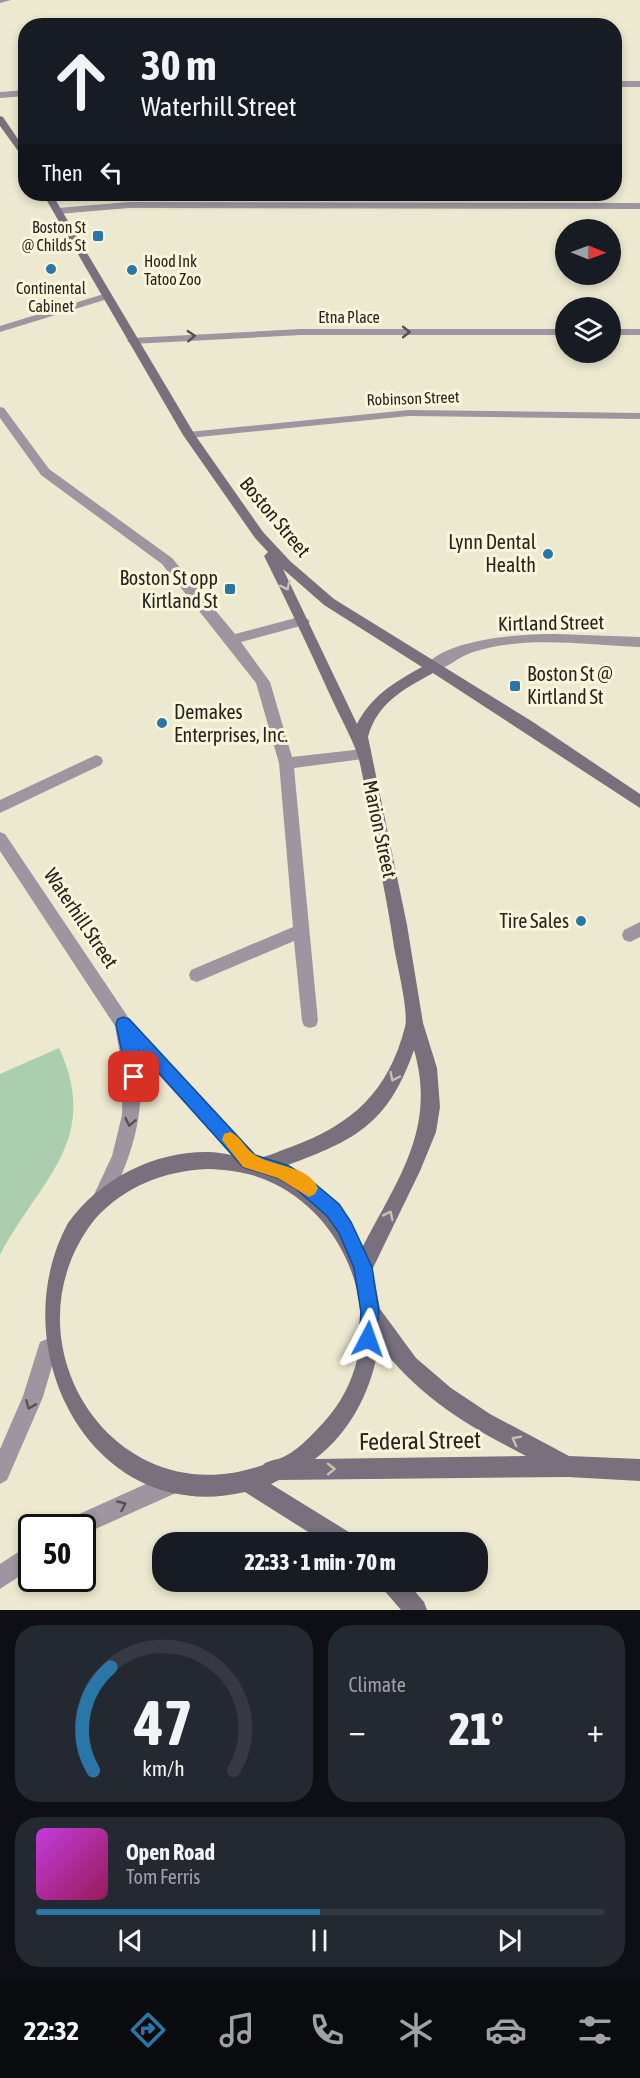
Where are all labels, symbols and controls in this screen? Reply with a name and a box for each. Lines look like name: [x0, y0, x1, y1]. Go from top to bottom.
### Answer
text: 30 m: [141, 41, 216, 89]
icon: ahead: [42, 42, 120, 120]
text: Waterhill Street: [141, 91, 297, 122]
icon: left: [95, 156, 128, 189]
text: Then: [42, 160, 83, 186]
place label: Boston St @ Childs St: [22, 218, 86, 254]
north arrow: [555, 219, 621, 285]
map controls: [555, 219, 621, 363]
marker: Boston St @ Childs St: [91, 229, 105, 243]
place label: Hood Ink Tatoo Zoo: [144, 252, 201, 288]
marker: Continental Cabinet: [44, 262, 58, 276]
marker: Hood Ink Tatoo Zoo: [125, 263, 139, 277]
place label: Continental Cabinet: [16, 279, 87, 315]
button: layers: [555, 297, 621, 363]
street label: Etna Place: [318, 308, 380, 326]
one-way arrow: [402, 326, 411, 338]
one-way arrow: [186, 330, 195, 343]
street label: Robinson Street: [366, 387, 460, 409]
street label: Boston Street: [235, 472, 316, 561]
place label: Lynn Dental Health: [448, 530, 537, 576]
marker: Lynn Dental Health: [541, 547, 555, 561]
place label: Boston St opp Kirtland St: [119, 566, 218, 612]
one-way arrow: [278, 580, 290, 591]
marker: Boston St opp Kirtland St: [223, 582, 237, 596]
street label: Kirtland Street: [498, 610, 605, 635]
place label: Boston St @ Kirtland St: [527, 662, 613, 708]
marker: Boston St @ Kirtland St: [508, 679, 522, 693]
place label: Demakes Enterprises, Inc.: [174, 700, 288, 746]
marker: Demakes Enterprises, Inc.: [155, 716, 169, 730]
street label: Marion Street: [359, 778, 402, 880]
street label: Waterhill Street: [40, 864, 123, 972]
place label: Tire Sales: [499, 909, 569, 932]
marker: Tire Sales: [574, 914, 588, 928]
pin: [108, 1051, 159, 1102]
icon: arrive: [117, 1060, 150, 1093]
one-way arrow: [389, 1071, 401, 1082]
one-way arrow: [124, 1117, 137, 1127]
one-way arrow: [382, 1211, 393, 1221]
position arrow: [336, 1307, 400, 1371]
one-way arrow: [25, 1399, 37, 1410]
street label: Federal Street: [359, 1426, 481, 1455]
one-way arrow: [512, 1435, 523, 1447]
one-way arrow: [326, 1463, 335, 1476]
one-way arrow: [115, 1500, 126, 1512]
speed limit sign: 50: [18, 1514, 96, 1592]
text: 22:33 · 1 min · 70 m: [244, 1549, 396, 1575]
text: Climate: [349, 1673, 406, 1696]
text: 47: [133, 1687, 193, 1758]
text: 21°: [449, 1703, 504, 1755]
text: −: [349, 1711, 366, 1749]
text: +: [587, 1711, 604, 1749]
text: km/h: [142, 1756, 185, 1781]
text: Open Road: [126, 1839, 215, 1865]
text: Tom Ferris: [126, 1865, 200, 1888]
icon: previous: [114, 1924, 147, 1957]
icon: pause: [303, 1924, 336, 1957]
icon: next: [493, 1924, 526, 1957]
icon: directions: [127, 2009, 169, 2051]
icon: music: [216, 2009, 258, 2051]
icon: phone: [306, 2009, 348, 2051]
icon: climate: [395, 2009, 437, 2051]
icon: car: [485, 2009, 527, 2051]
icon: filters: [574, 2009, 616, 2051]
text: 22:32: [24, 2015, 79, 2046]

